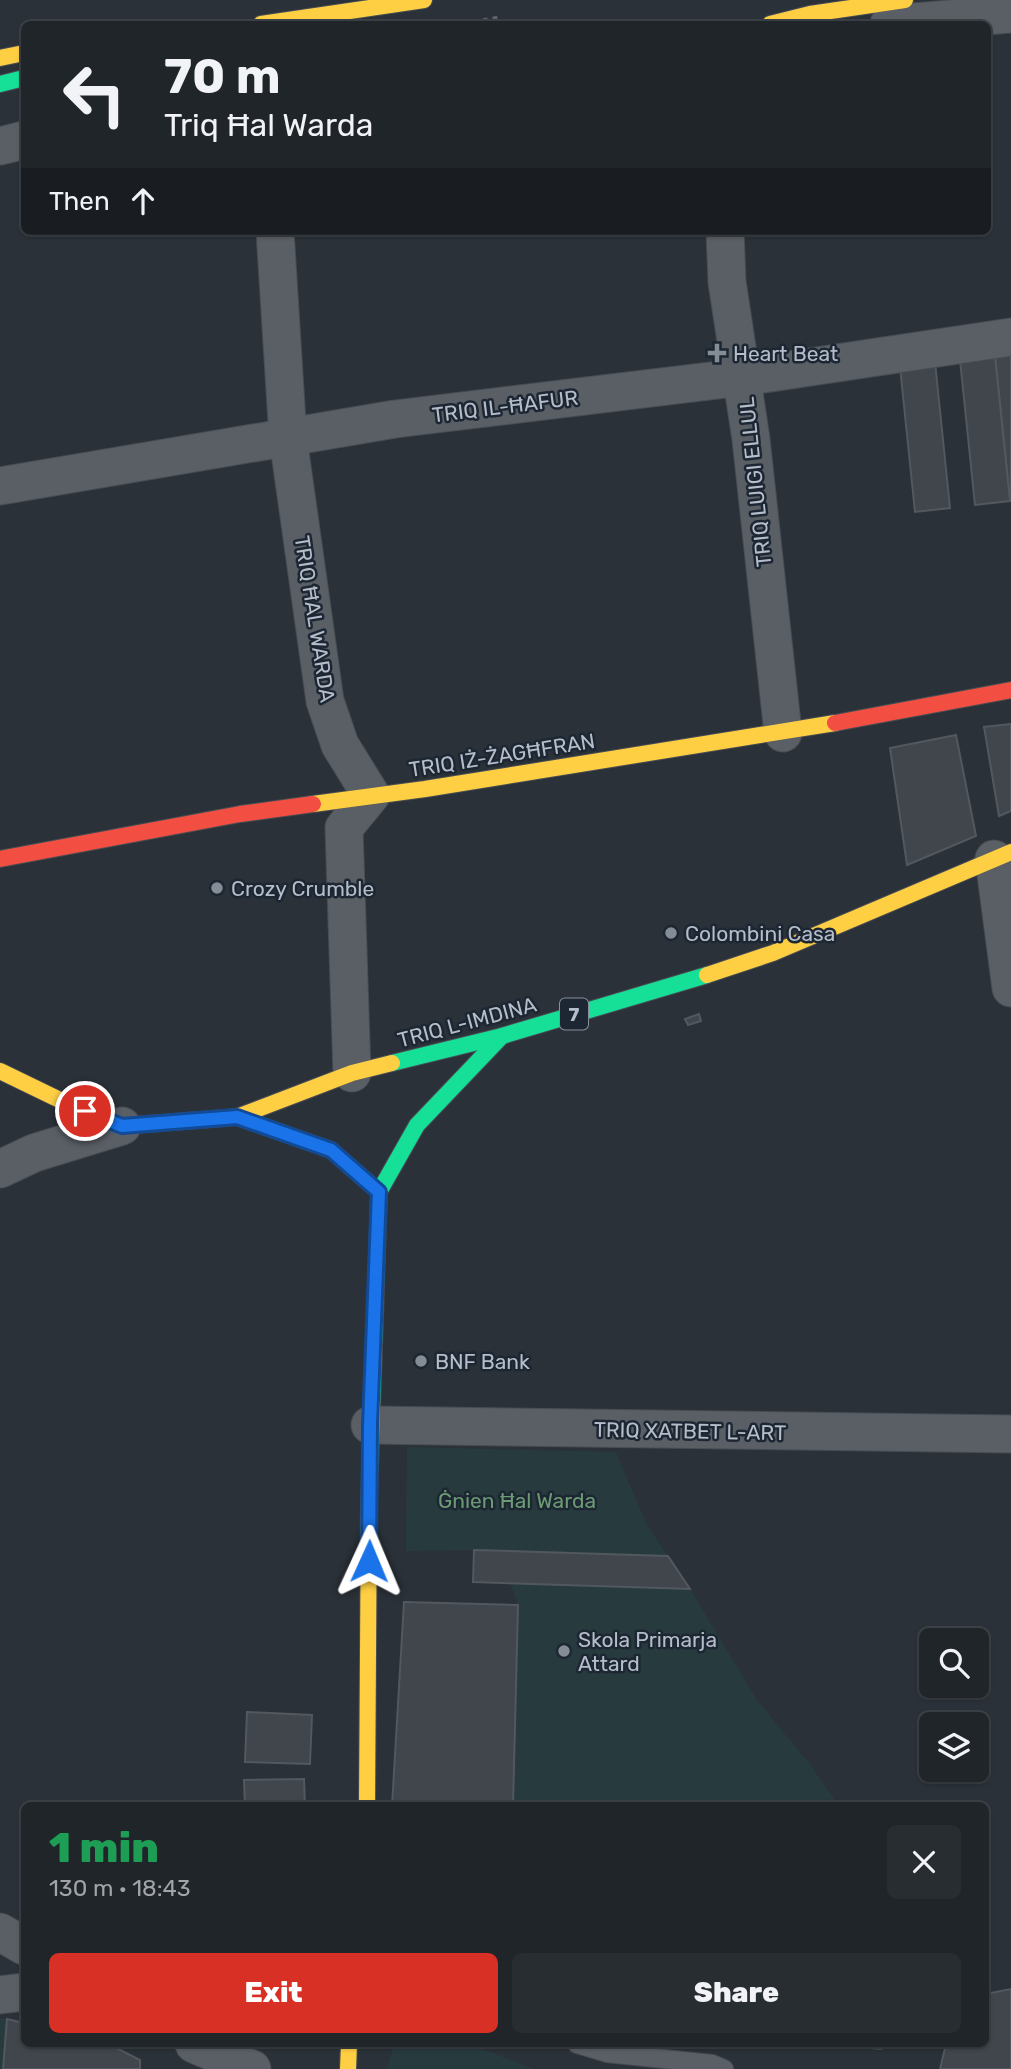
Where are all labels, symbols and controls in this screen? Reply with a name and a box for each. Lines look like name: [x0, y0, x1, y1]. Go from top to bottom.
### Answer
text: 70 m: [164, 47, 281, 105]
icon: left: [49, 49, 140, 140]
text: Triq Ħal Warda: [164, 106, 373, 144]
icon: ahead: [124, 182, 162, 220]
text: Then: [49, 186, 110, 217]
place label: Heart Beat: [733, 341, 838, 366]
marker: Heart Beat: [707, 343, 727, 363]
street label: TRIQ IL-ĦAFUR: [431, 385, 579, 427]
street label: TRIQ LUIGI ELLUL: [734, 396, 776, 568]
street label: TRIQ ĦAL WARDA: [289, 534, 341, 704]
street label: TRIQ IŻ-ŻAGĦFRAN: [407, 728, 597, 782]
place label: Crozy Crumble: [231, 876, 374, 901]
marker: Crozy Crumble: [209, 880, 225, 896]
place label: Colombini Casa: [685, 921, 835, 946]
marker: Colombini Casa: [663, 925, 679, 941]
street label: TRIQ L-IMDINA: [395, 991, 539, 1053]
road number: 7: [560, 998, 588, 1030]
pin: [55, 1081, 115, 1141]
icon: arrive: [66, 1092, 104, 1130]
place label: BNF Bank: [435, 1349, 530, 1374]
marker: BNF Bank: [413, 1353, 429, 1369]
street label: TRIQ XATBET L-ART: [594, 1417, 786, 1445]
park label: Ġnien Ħal Warda: [438, 1488, 596, 1513]
position arrow: [332, 1524, 406, 1598]
place label: Skola Primarja Attard: [578, 1627, 717, 1676]
map controls: [919, 1628, 989, 1782]
button: search: [919, 1628, 989, 1698]
marker: Skola Primarja Attard: [556, 1643, 572, 1659]
button: layers: [919, 1712, 989, 1782]
text: 1 min: [49, 1823, 159, 1873]
button: close: [887, 1825, 961, 1899]
text: 130 m · 18:43: [49, 1874, 191, 1902]
button: Exit: [49, 1953, 498, 2033]
button: Share: [512, 1953, 961, 2033]

